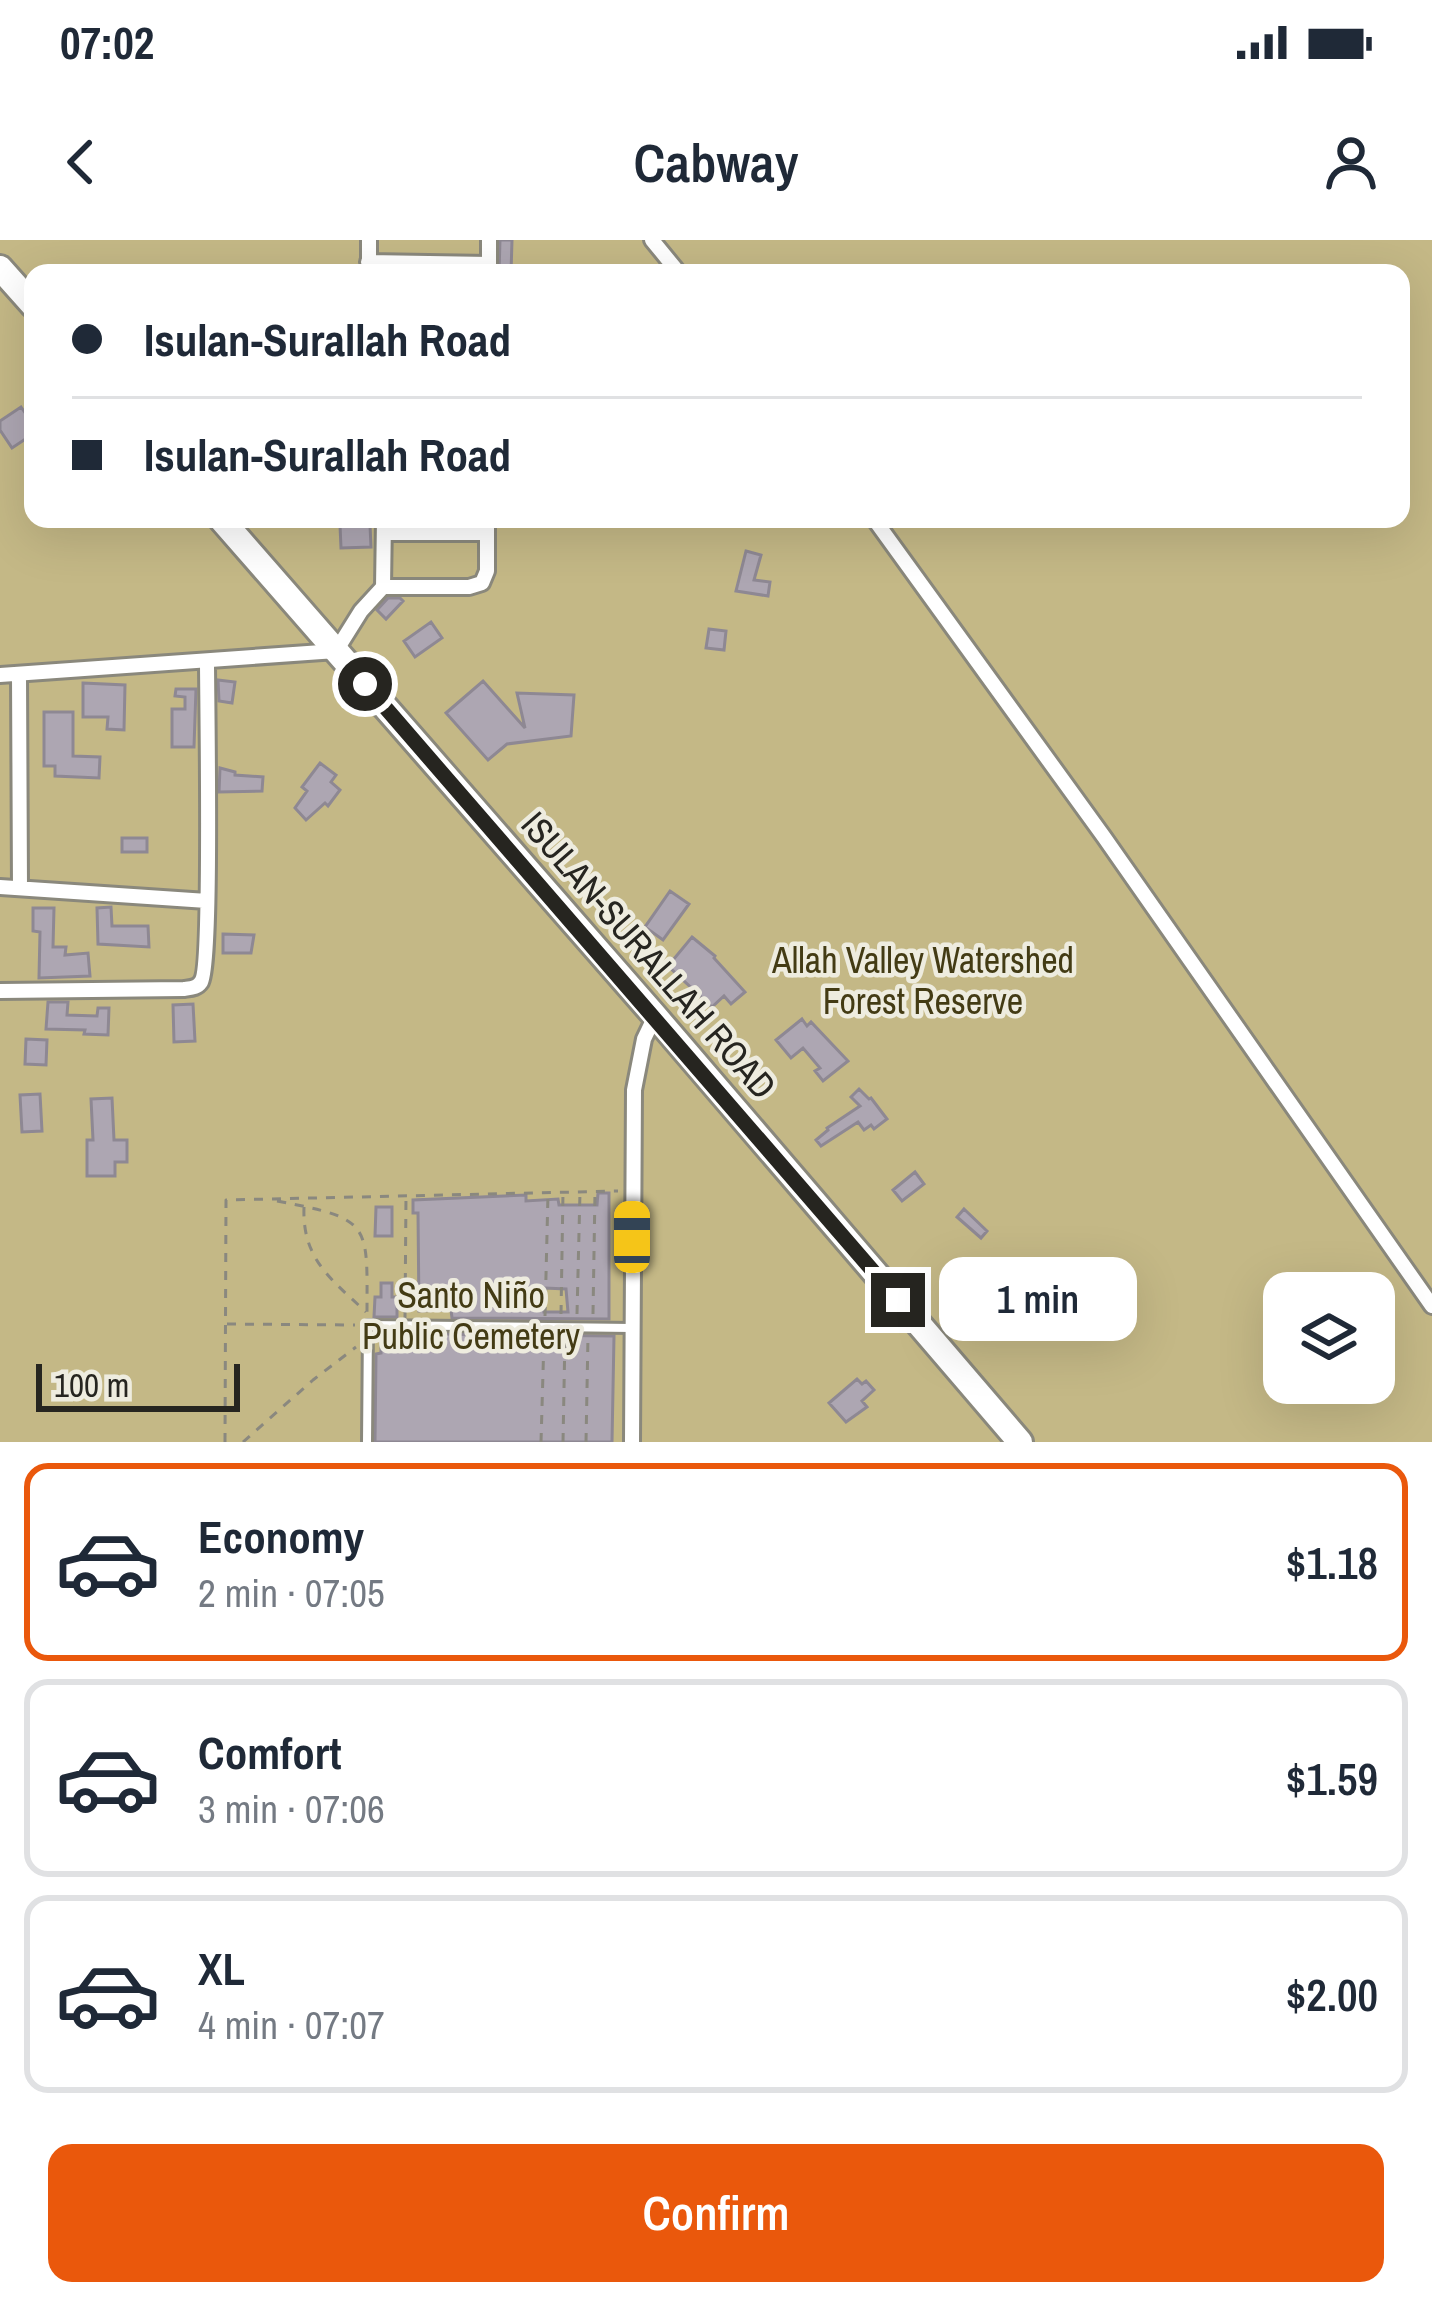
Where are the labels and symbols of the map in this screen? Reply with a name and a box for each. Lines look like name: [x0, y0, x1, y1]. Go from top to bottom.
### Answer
route start: [338, 657, 392, 711]
street label: ISULAN-SURALLAH ROAD: [511, 801, 787, 1109]
park label: Allah Valley Watershed Forest Reserve: [771, 936, 1074, 1025]
car: [614, 1201, 650, 1273]
callout: 1 min: [940, 1258, 1138, 1342]
park label: Santo Niño Public Cemetery: [362, 1271, 580, 1360]
route end: [871, 1273, 925, 1327]
scale bar: [36, 1358, 240, 1411]

